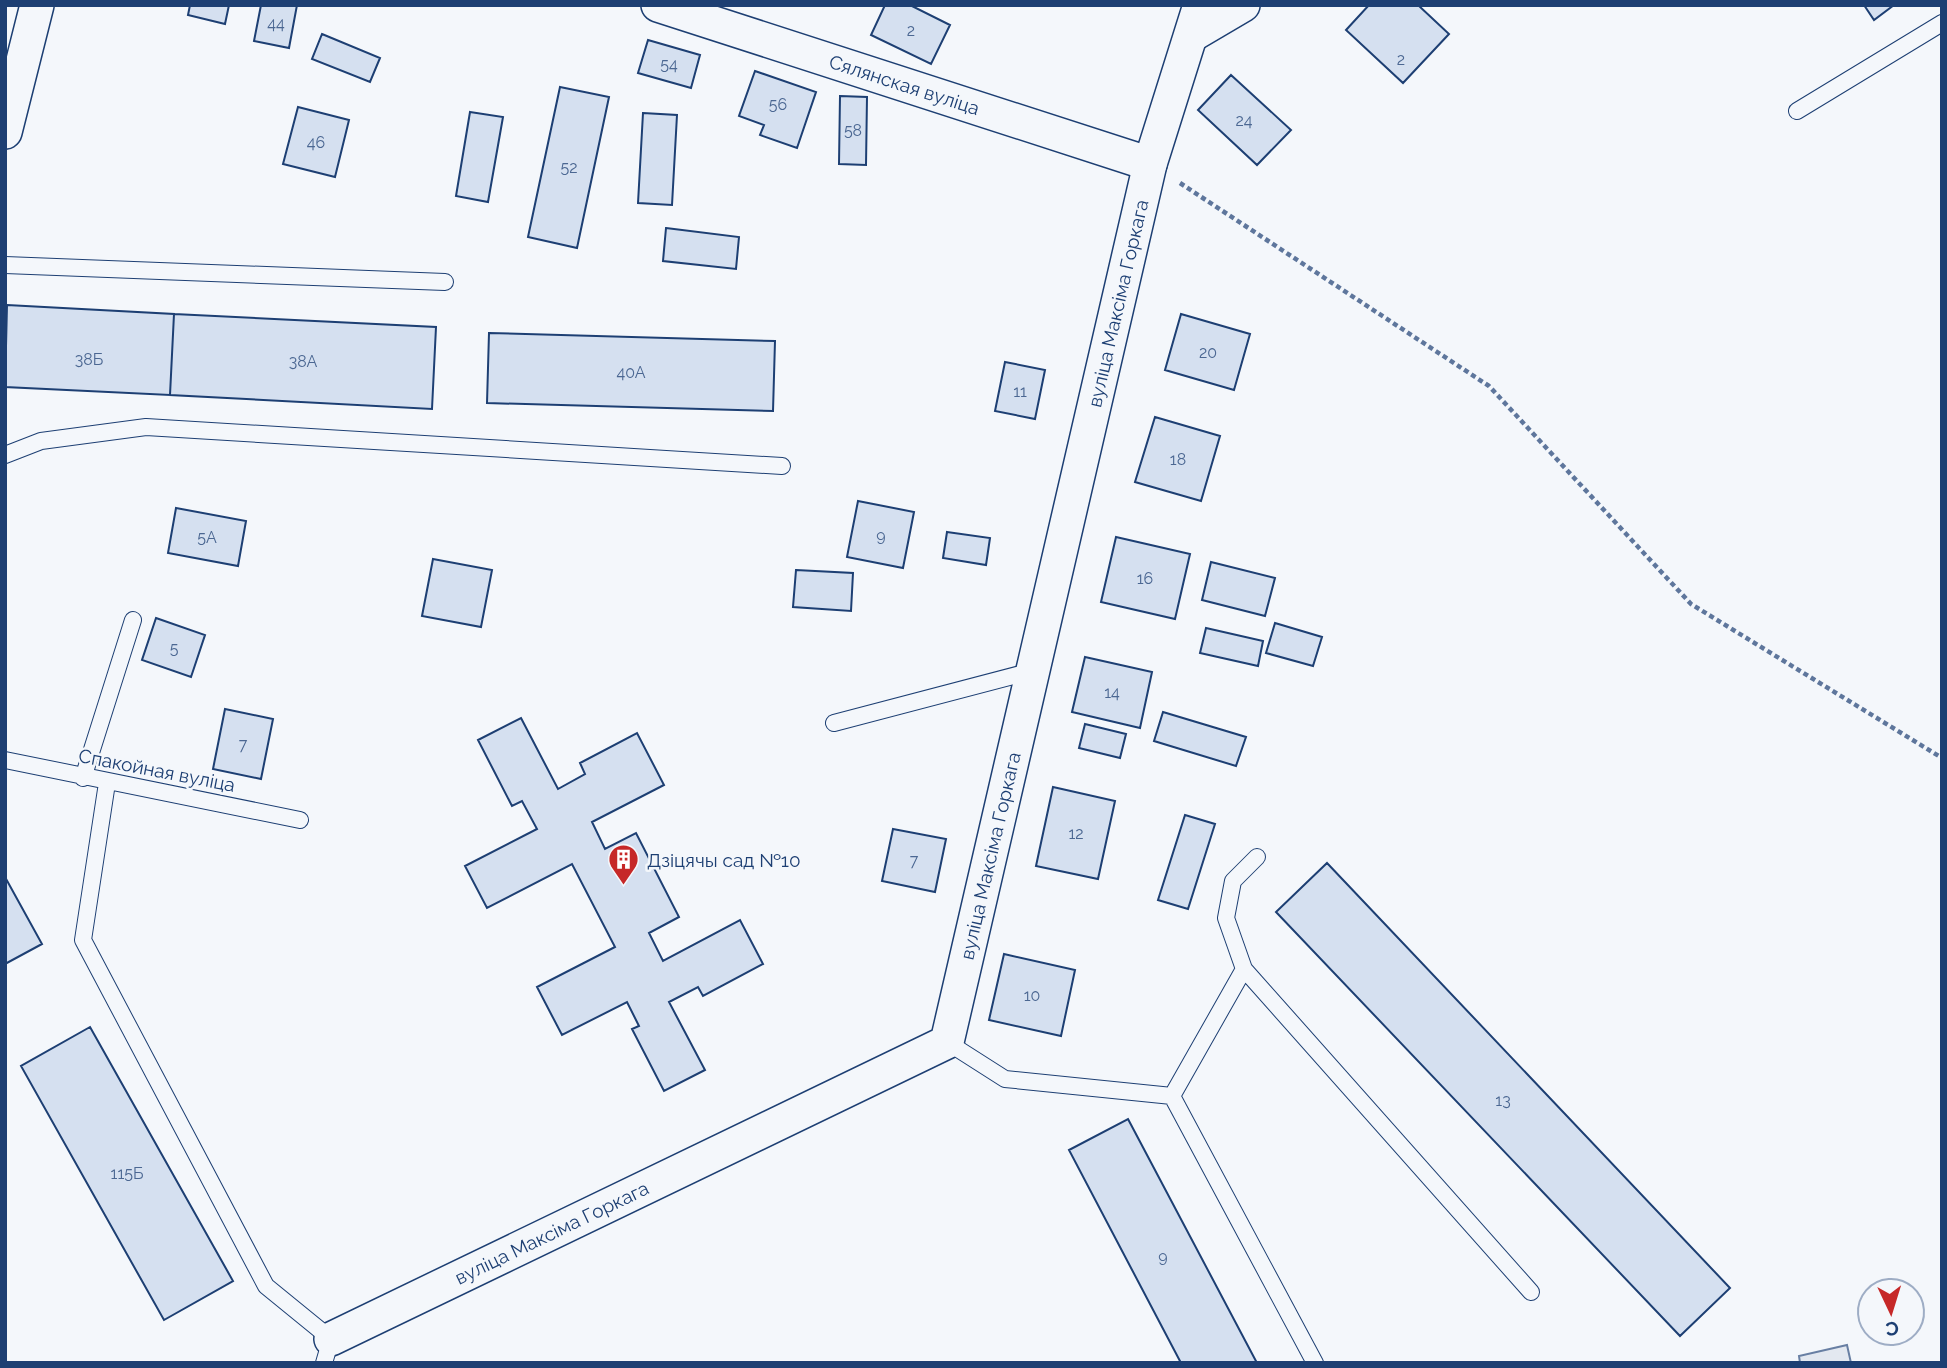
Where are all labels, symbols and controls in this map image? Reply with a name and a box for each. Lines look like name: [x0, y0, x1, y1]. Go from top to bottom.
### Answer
house number: 44: [267, 14, 285, 33]
house number: 2: [907, 21, 915, 40]
street label: Сялянская вуліца: [827, 50, 982, 119]
house number: 2: [1397, 50, 1405, 69]
house number: 54: [660, 55, 678, 74]
house number: 56: [769, 95, 787, 114]
house number: 24: [1235, 111, 1253, 130]
house number: 58: [844, 121, 862, 140]
house number: 46: [307, 133, 325, 152]
house number: 52: [560, 158, 578, 177]
street label: вуліца Максіма Горкага: [1083, 197, 1152, 409]
house number: 20: [1199, 343, 1217, 362]
house number: 38Б: [75, 350, 103, 369]
house number: 38А: [289, 352, 318, 371]
house number: 40А: [616, 363, 646, 382]
house number: 11: [1013, 382, 1027, 401]
house number: 18: [1170, 450, 1186, 469]
house number: 9: [876, 526, 886, 545]
house number: 5А: [197, 528, 217, 547]
house number: 16: [1137, 569, 1153, 588]
house number: 5: [170, 639, 179, 658]
house number: 14: [1104, 683, 1120, 702]
house number: 7: [239, 735, 248, 754]
street label: Спакойная вуліца: [77, 744, 237, 796]
street label: вуліца Максіма Горкага: [955, 750, 1025, 962]
house number: 12: [1068, 824, 1084, 843]
building icon: Дзіцячы сад №10: [607, 843, 641, 887]
place label: Дзіцячы сад №10: [647, 849, 801, 871]
house number: 7: [910, 851, 919, 870]
house number: 10: [1024, 986, 1040, 1005]
house number: 13: [1495, 1091, 1511, 1110]
house number: 115Б: [111, 1164, 143, 1183]
street label: вуліца Максіма Горкага: [451, 1177, 652, 1289]
house number: 9: [1158, 1247, 1168, 1266]
north arrow: [1856, 1277, 1926, 1347]
text: С: [1885, 1318, 1899, 1340]

